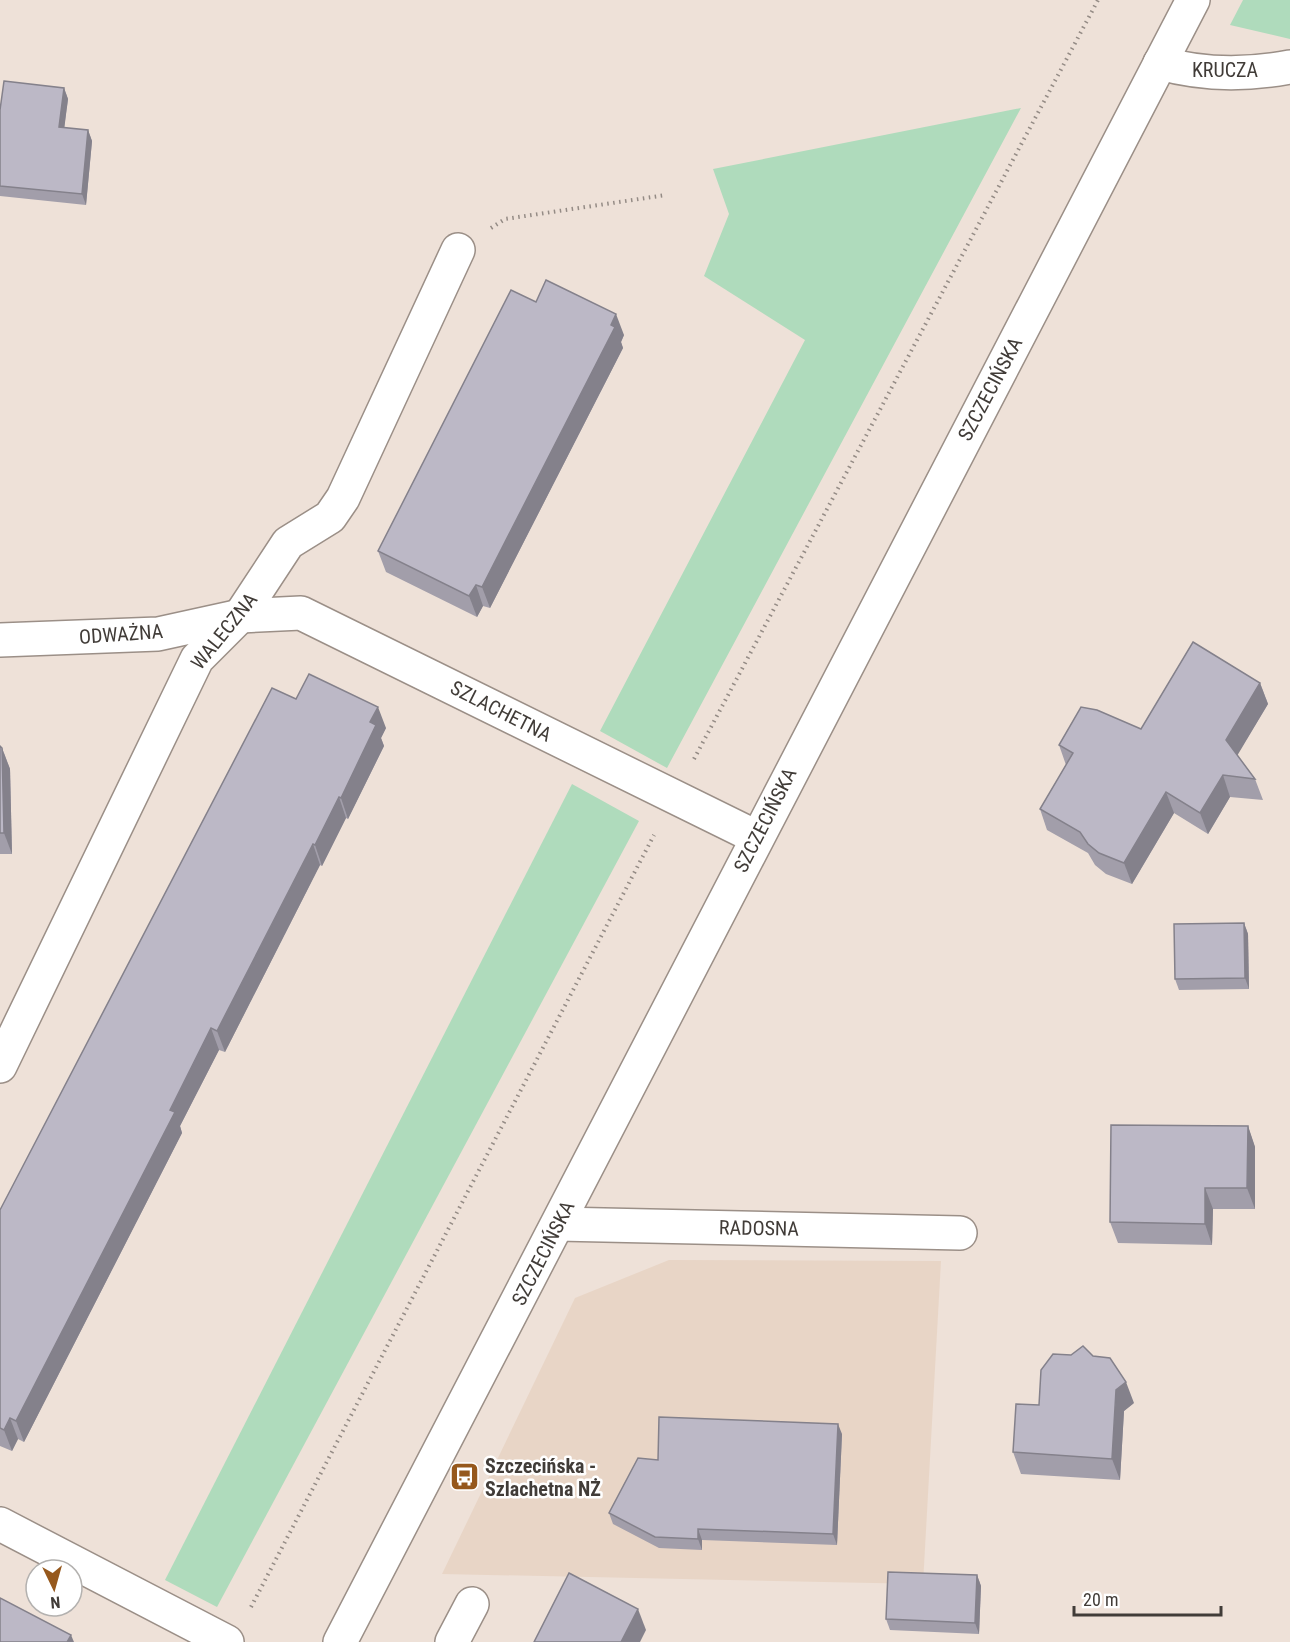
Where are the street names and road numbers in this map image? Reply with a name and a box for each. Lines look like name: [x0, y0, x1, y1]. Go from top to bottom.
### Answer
street label: KRUCZA: [1192, 58, 1259, 82]
street label: SZCZECIŃSKA: [953, 333, 1028, 445]
street label: WALECZNA: [186, 587, 262, 674]
street label: ODWAŻNA: [78, 619, 164, 649]
street label: SZLACHETNA: [446, 675, 556, 747]
street label: SZCZECIŃSKA: [728, 763, 802, 876]
street label: SZCZECIŃSKA: [506, 1196, 580, 1309]
street label: RADOSNA: [719, 1215, 800, 1241]

